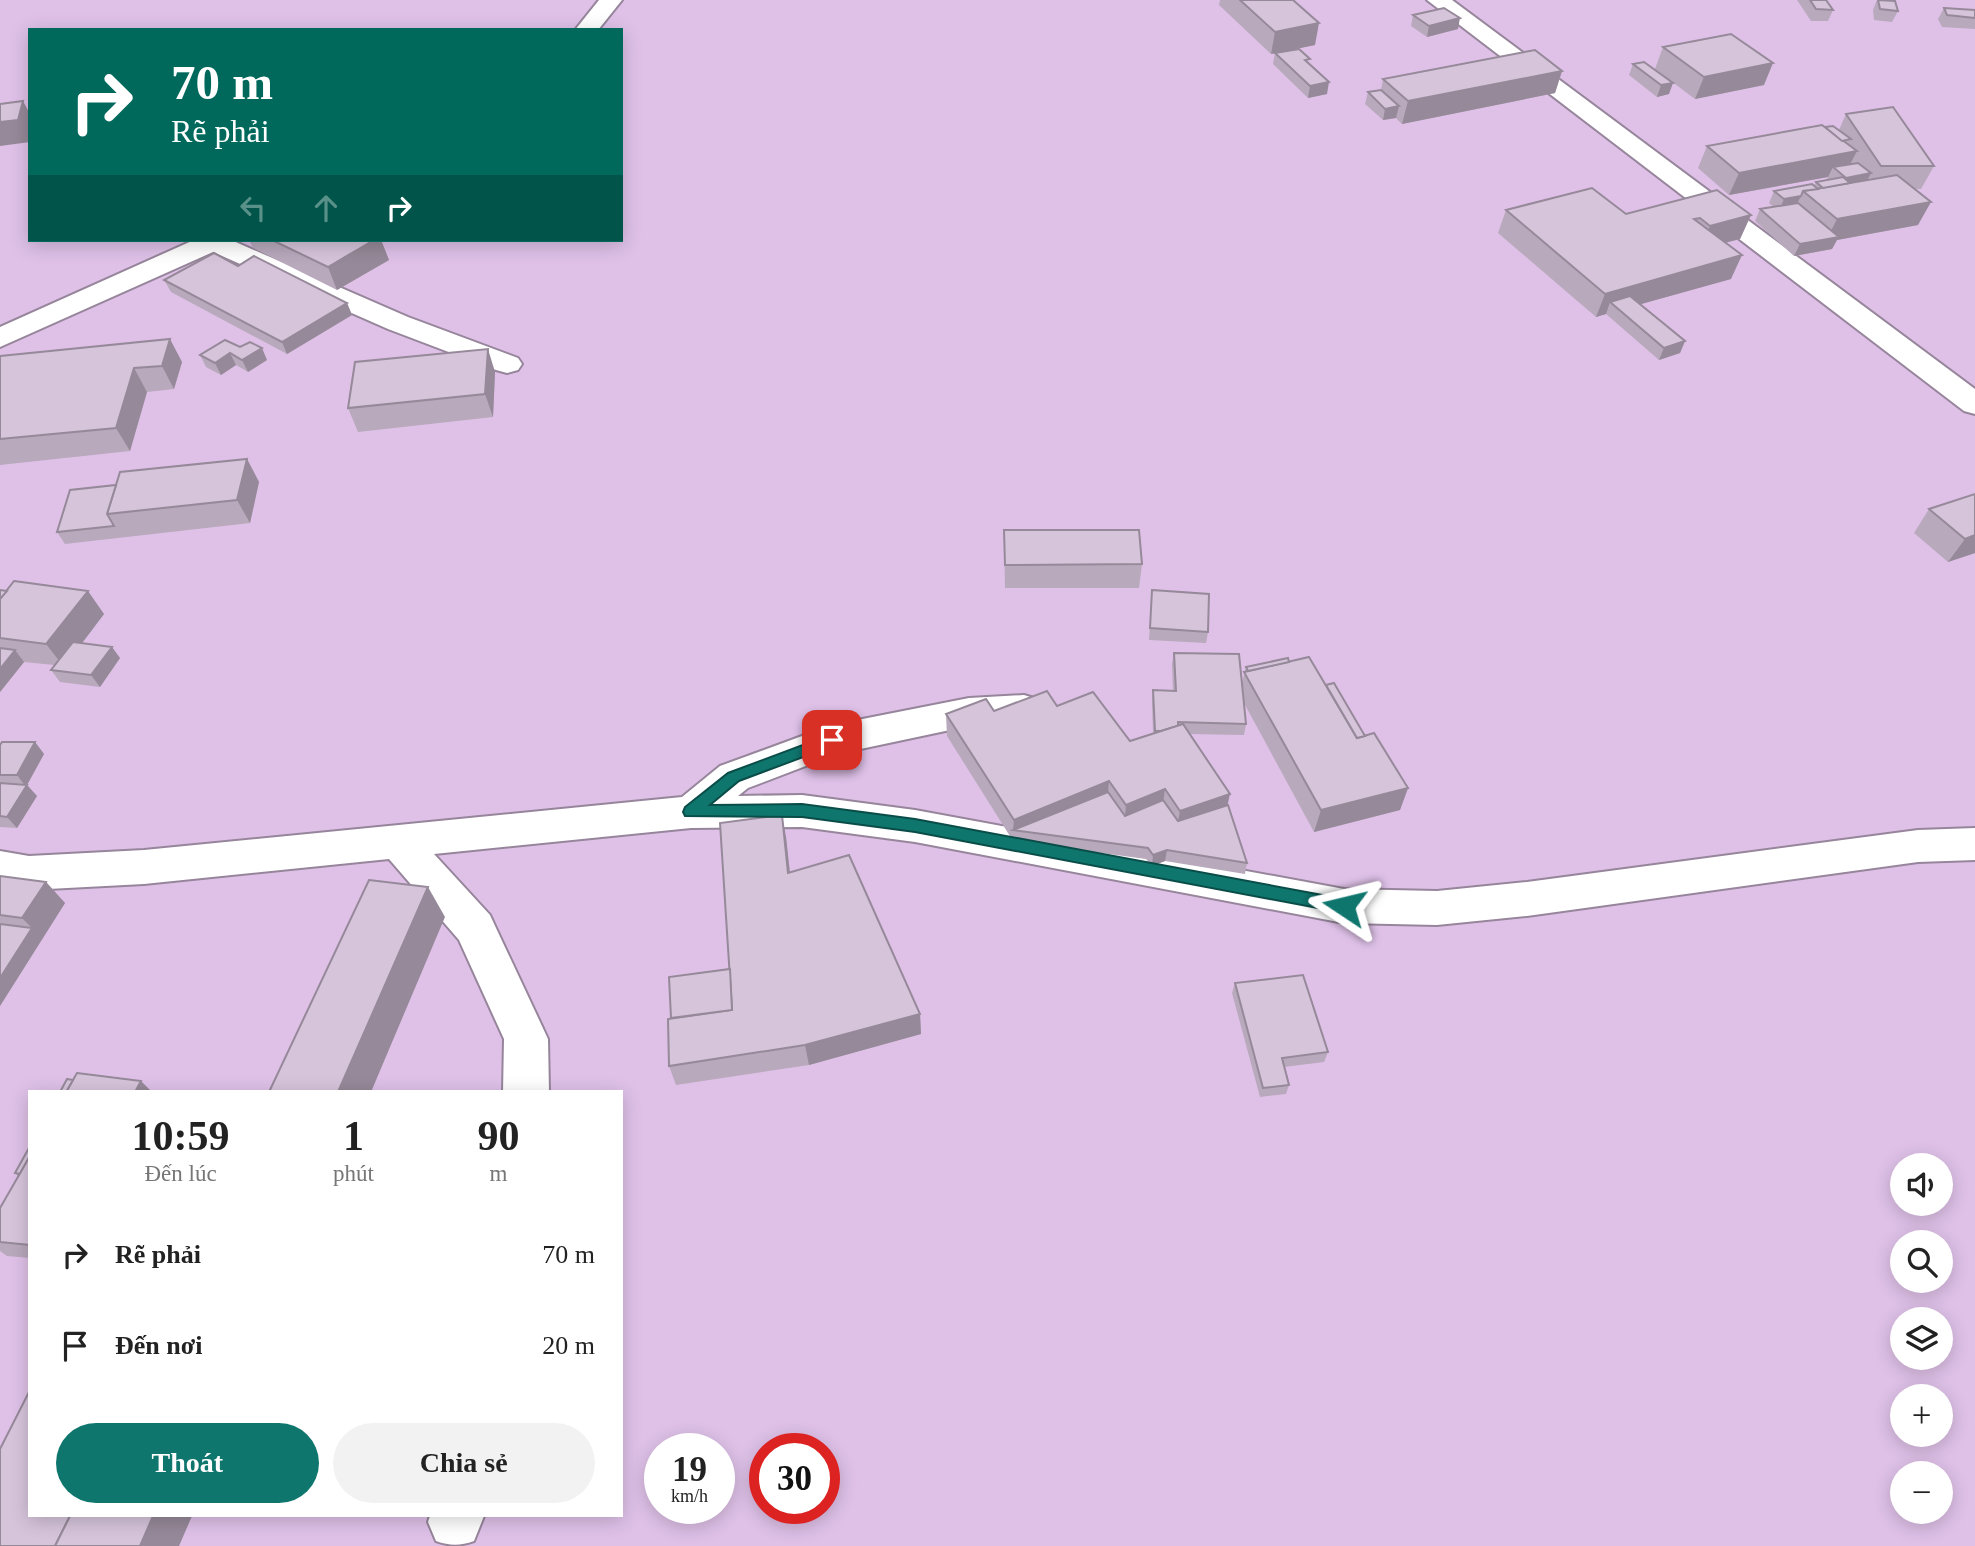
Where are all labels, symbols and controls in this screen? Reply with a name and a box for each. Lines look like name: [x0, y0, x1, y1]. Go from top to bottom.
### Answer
text: 70 m: [171, 55, 273, 110]
icon: right: [56, 56, 147, 147]
text: Rẽ phải: [171, 113, 270, 149]
icon: left: [234, 189, 272, 227]
icon: ahead: [307, 189, 345, 227]
icon: right: [380, 189, 418, 227]
pin: [802, 710, 862, 770]
icon: arrive: [813, 721, 851, 759]
position arrow: [1307, 869, 1381, 943]
text: 10:59: [132, 1113, 230, 1159]
text: 1: [343, 1113, 364, 1159]
text: 90: [477, 1113, 519, 1159]
map controls: [1890, 1153, 1953, 1524]
button: sound: [1890, 1153, 1953, 1216]
text: Đến lúc: [144, 1161, 217, 1186]
text: phút: [333, 1161, 374, 1186]
text: m: [489, 1161, 507, 1186]
button: search: [1890, 1230, 1953, 1293]
icon: right: [56, 1236, 94, 1274]
text: Rẽ phải: [115, 1240, 201, 1269]
text: 70 m: [542, 1240, 595, 1269]
button: layers: [1890, 1307, 1953, 1370]
icon: arrive: [56, 1327, 94, 1365]
text: Đến nơi: [115, 1331, 202, 1360]
text: 20 m: [542, 1331, 595, 1360]
button: +: [1890, 1384, 1953, 1447]
button: Thoát: [56, 1423, 319, 1503]
button: Chia sẻ: [333, 1423, 595, 1503]
speed limit sign: 30: [749, 1433, 840, 1524]
text: 19: [672, 1450, 707, 1489]
button: −: [1890, 1461, 1953, 1524]
text: km/h: [671, 1486, 708, 1506]

